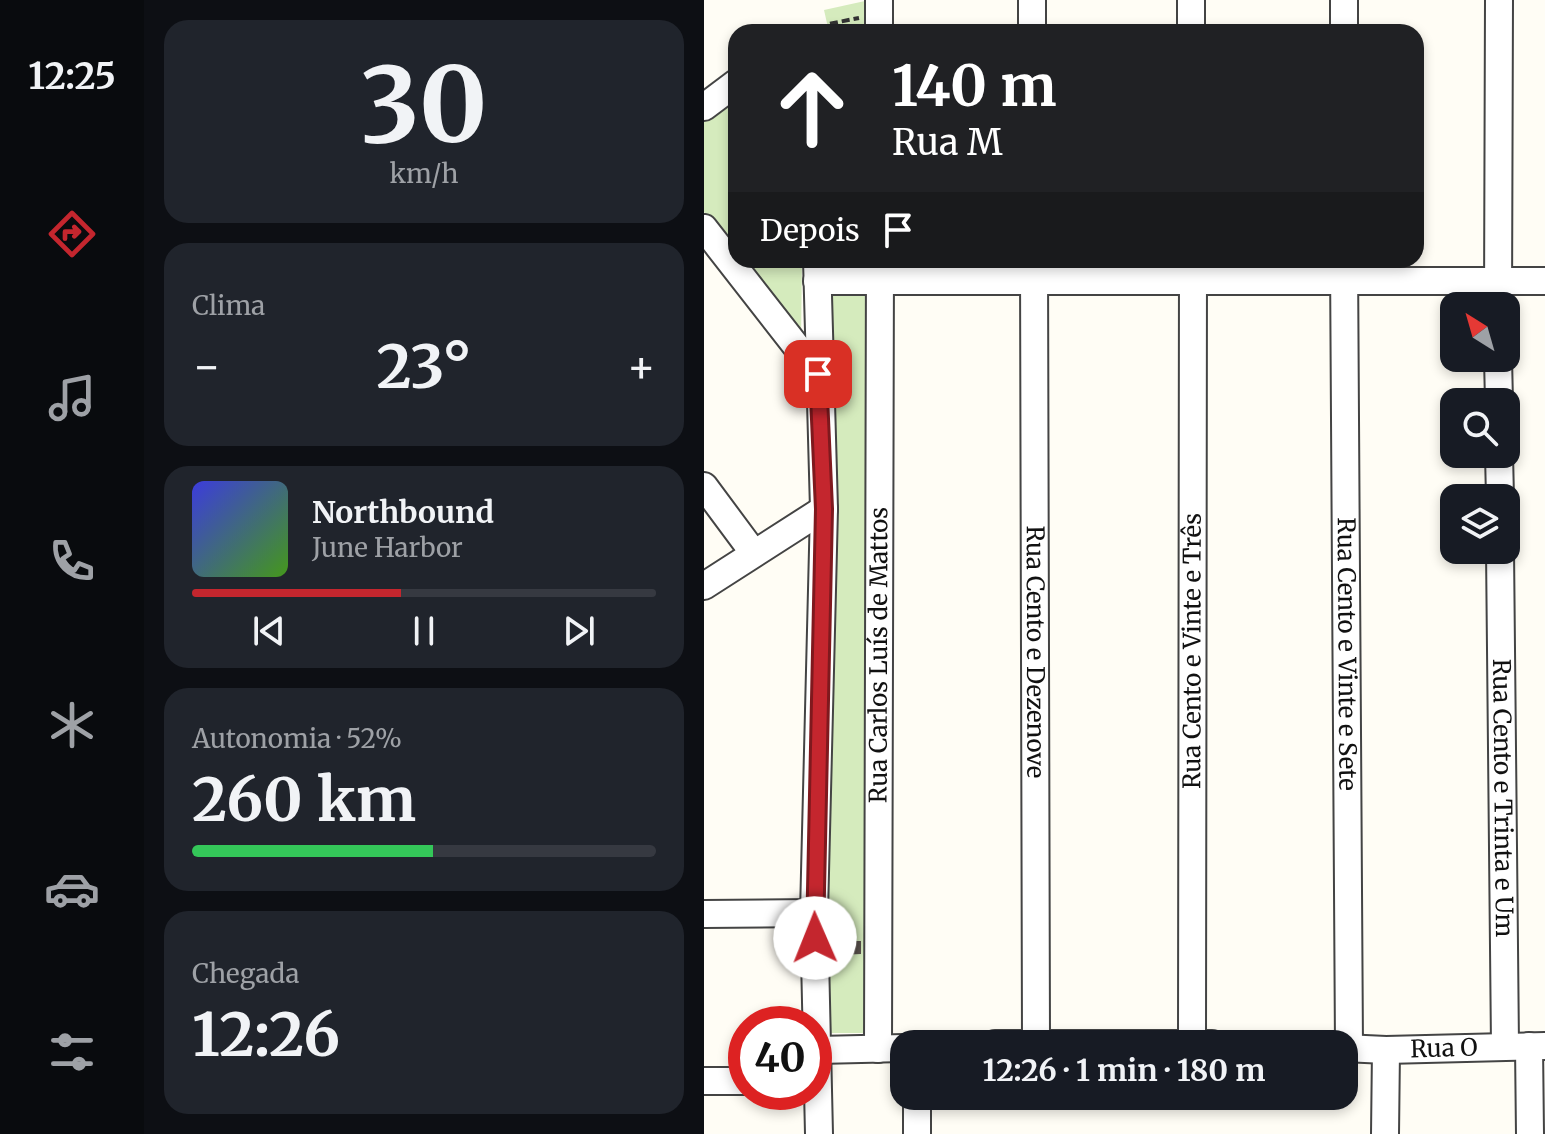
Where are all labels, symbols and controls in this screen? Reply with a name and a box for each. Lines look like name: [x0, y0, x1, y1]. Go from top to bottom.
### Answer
text: 30: [360, 40, 488, 170]
text: 140 m: [892, 51, 1057, 121]
text: 12:25: [28, 54, 116, 99]
icon: ahead: [760, 56, 864, 160]
text: Rua M: [892, 120, 1003, 165]
text: km/h: [390, 157, 458, 190]
icon: directions: [44, 206, 100, 262]
icon: arrive: [876, 208, 920, 252]
text: Depois: [760, 211, 860, 249]
text: Clima: [192, 289, 265, 322]
north arrow: [1440, 292, 1520, 372]
map controls: [1440, 292, 1520, 564]
text: 23°: [376, 329, 472, 404]
text: −: [192, 339, 221, 394]
text: +: [627, 339, 656, 394]
pin: [784, 340, 852, 408]
icon: arrive: [796, 352, 840, 396]
icon: music: [44, 370, 100, 426]
button: search: [1440, 388, 1520, 468]
button: layers: [1440, 484, 1520, 564]
text: Northbound: [312, 493, 494, 531]
street label: Rua Carlos Luís de Mattos: [863, 507, 894, 803]
street label: Rua Cento e Vinte e Três: [1176, 513, 1208, 789]
street label: Rua Cento e Vinte e Sete: [1331, 517, 1363, 791]
street label: Rua Cento e Dezenove: [1020, 526, 1051, 778]
text: June Harbor: [312, 531, 463, 564]
icon: phone: [44, 533, 100, 589]
icon: previous: [247, 609, 291, 653]
icon: pause: [402, 609, 446, 653]
icon: next: [557, 609, 601, 653]
street label: Rua Cento e Trinta e Um: [1486, 659, 1520, 938]
icon: climate: [44, 697, 100, 753]
text: Autonomia · 52%: [192, 722, 402, 755]
text: 260 km: [192, 762, 416, 837]
icon: car: [44, 861, 100, 917]
position arrow: [773, 896, 857, 980]
text: Chegada: [192, 957, 299, 990]
text: 12:26: [192, 997, 340, 1072]
speed limit sign: 40: [728, 1006, 832, 1110]
icon: filters: [44, 1024, 100, 1080]
street label: Rua O: [1410, 1032, 1478, 1064]
text: 12:26 · 1 min · 180 m: [983, 1051, 1265, 1089]

